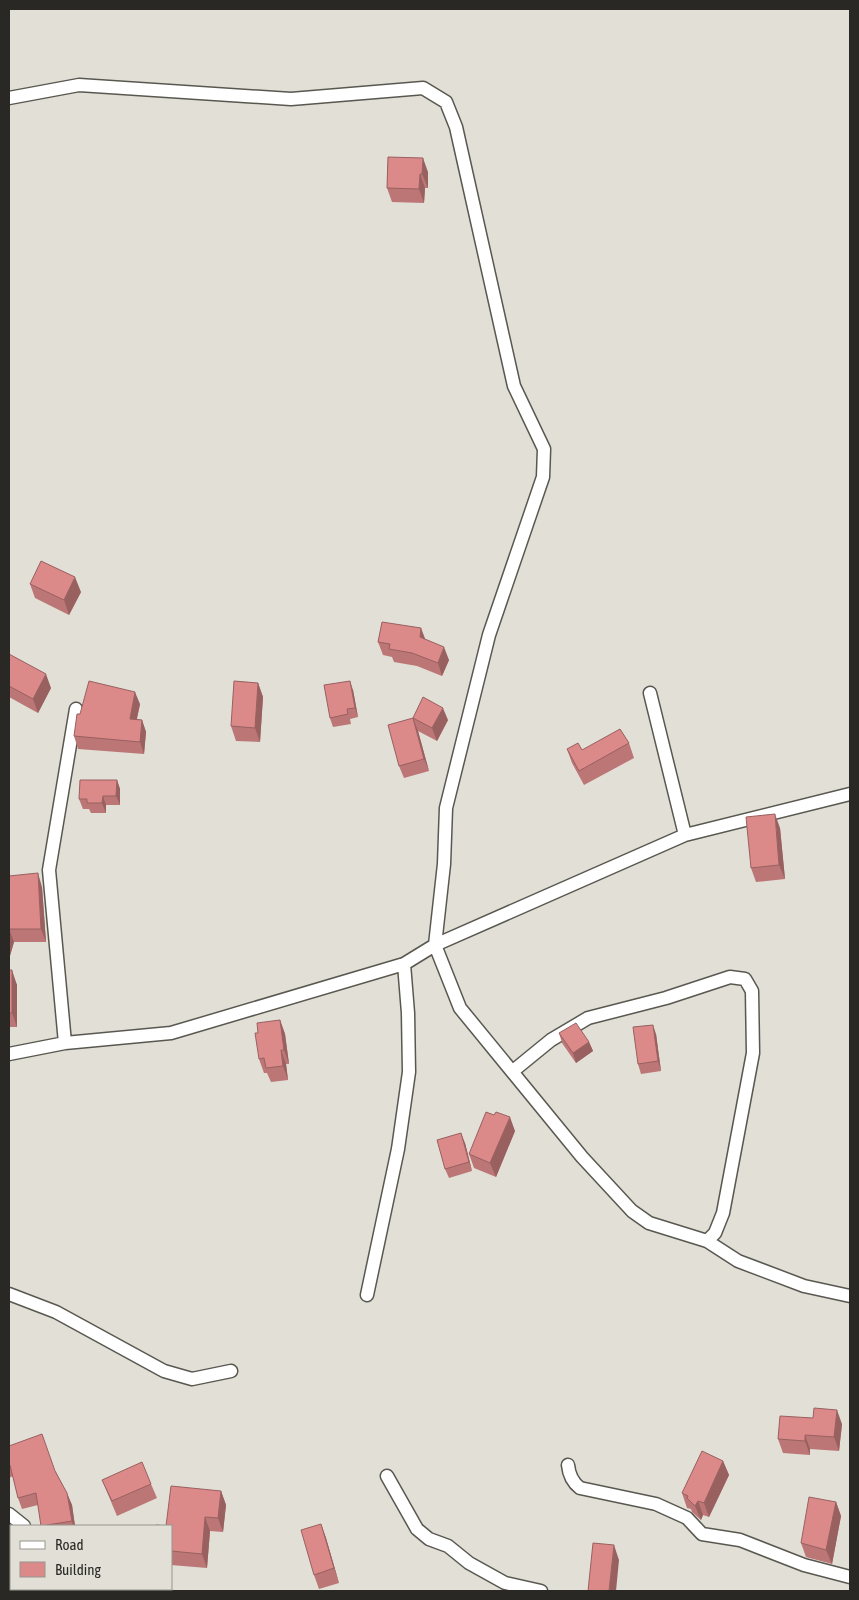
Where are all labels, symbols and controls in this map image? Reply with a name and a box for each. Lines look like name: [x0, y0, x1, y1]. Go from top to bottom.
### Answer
legend: [10, 1525, 172, 1590]
text: Road: [55, 1536, 84, 1553]
text: Building: [55, 1561, 101, 1578]

